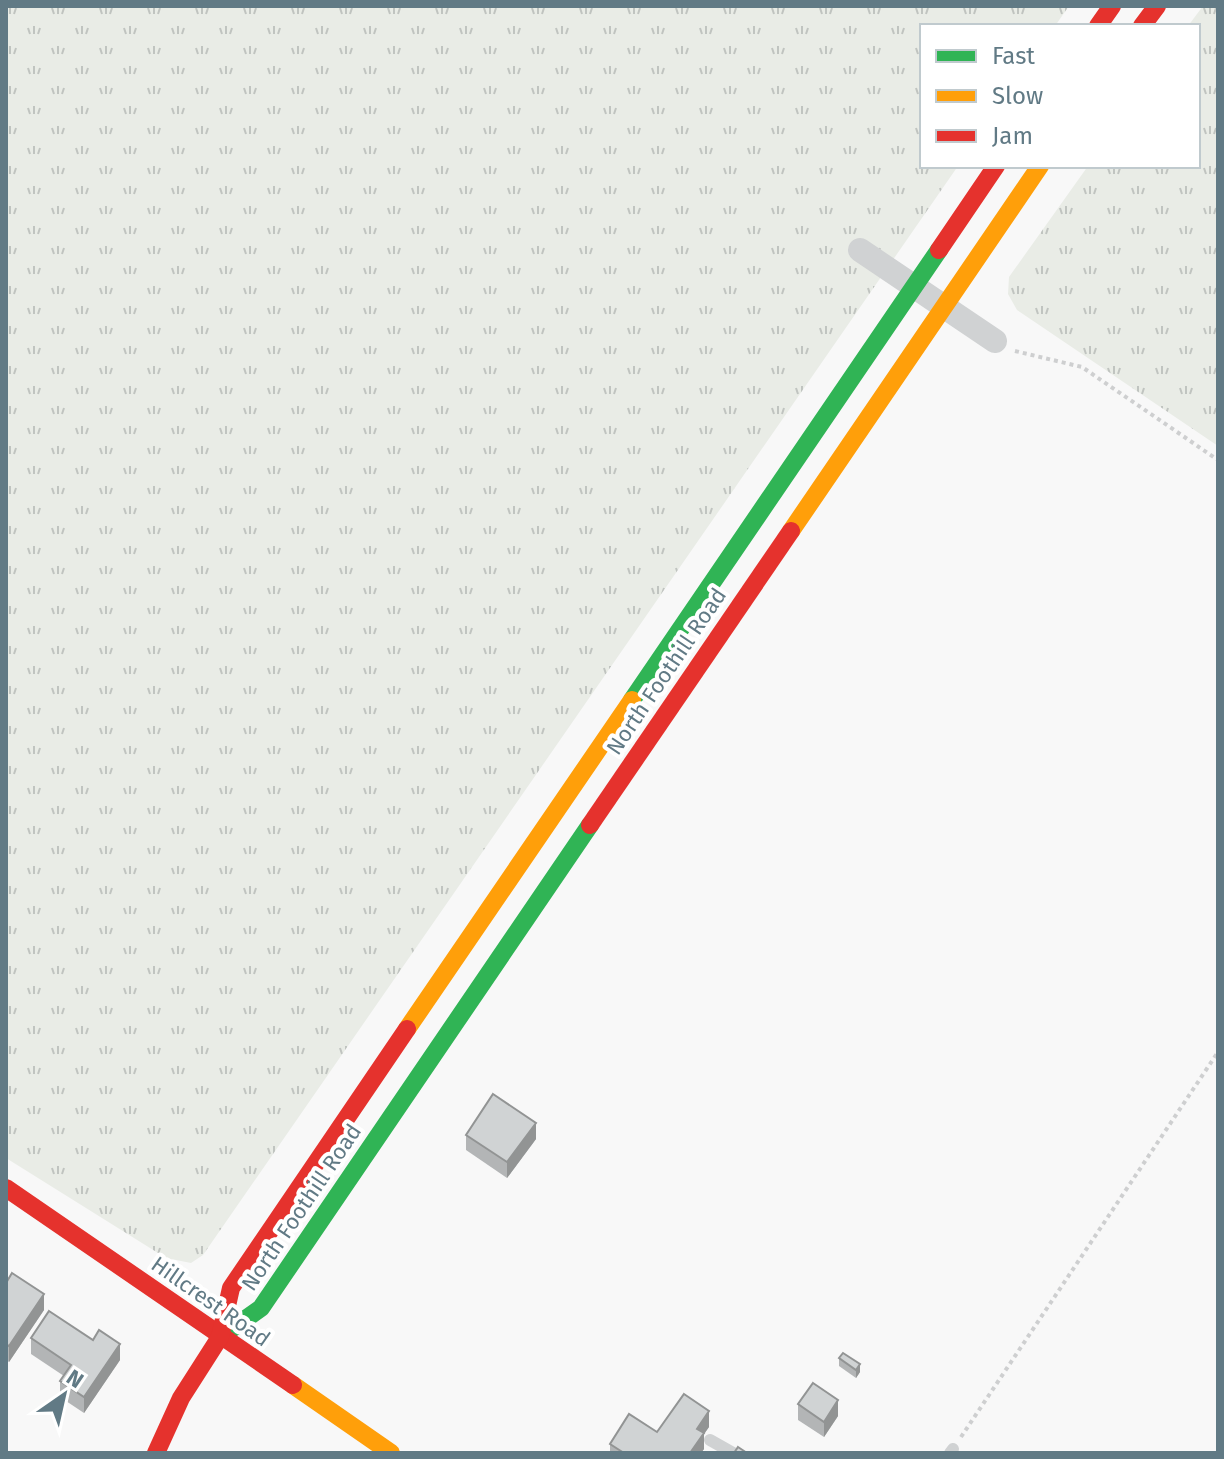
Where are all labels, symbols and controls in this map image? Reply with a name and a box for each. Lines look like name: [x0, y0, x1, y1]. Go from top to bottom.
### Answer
legend: [920, 24, 1200, 168]
text: Fast: [992, 42, 1035, 70]
text: Slow: [992, 82, 1043, 110]
text: Jam: [992, 122, 1033, 150]
street label: North Foothill Road: [601, 583, 732, 760]
street label: North Foothill Road: [236, 1119, 367, 1296]
street label: Hillcrest Road: [146, 1250, 275, 1352]
north arrow: [24, 1355, 104, 1435]
text: N: [61, 1364, 89, 1394]

